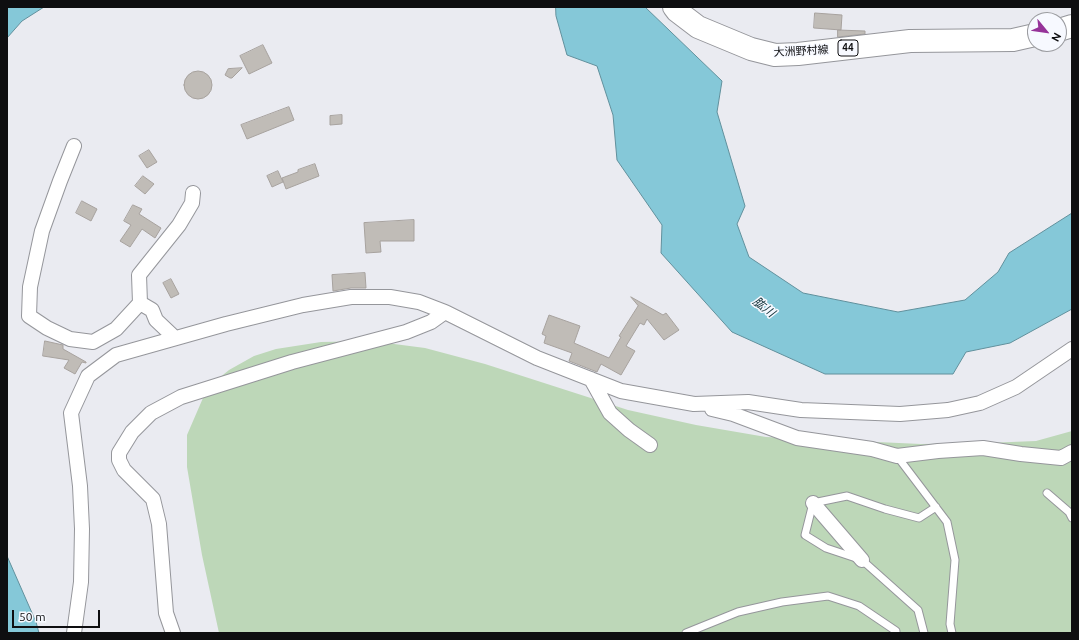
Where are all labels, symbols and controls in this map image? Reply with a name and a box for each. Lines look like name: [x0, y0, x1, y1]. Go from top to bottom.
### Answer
north arrow: [1027, 12, 1067, 52]
text: N: [1049, 31, 1064, 44]
road number: 44: [838, 40, 858, 56]
street label: 大洲野村線: [773, 43, 829, 59]
water label: 肱川: [750, 294, 778, 320]
scale bar: [14, 602, 102, 628]
text: 50 m: [19, 610, 46, 623]

